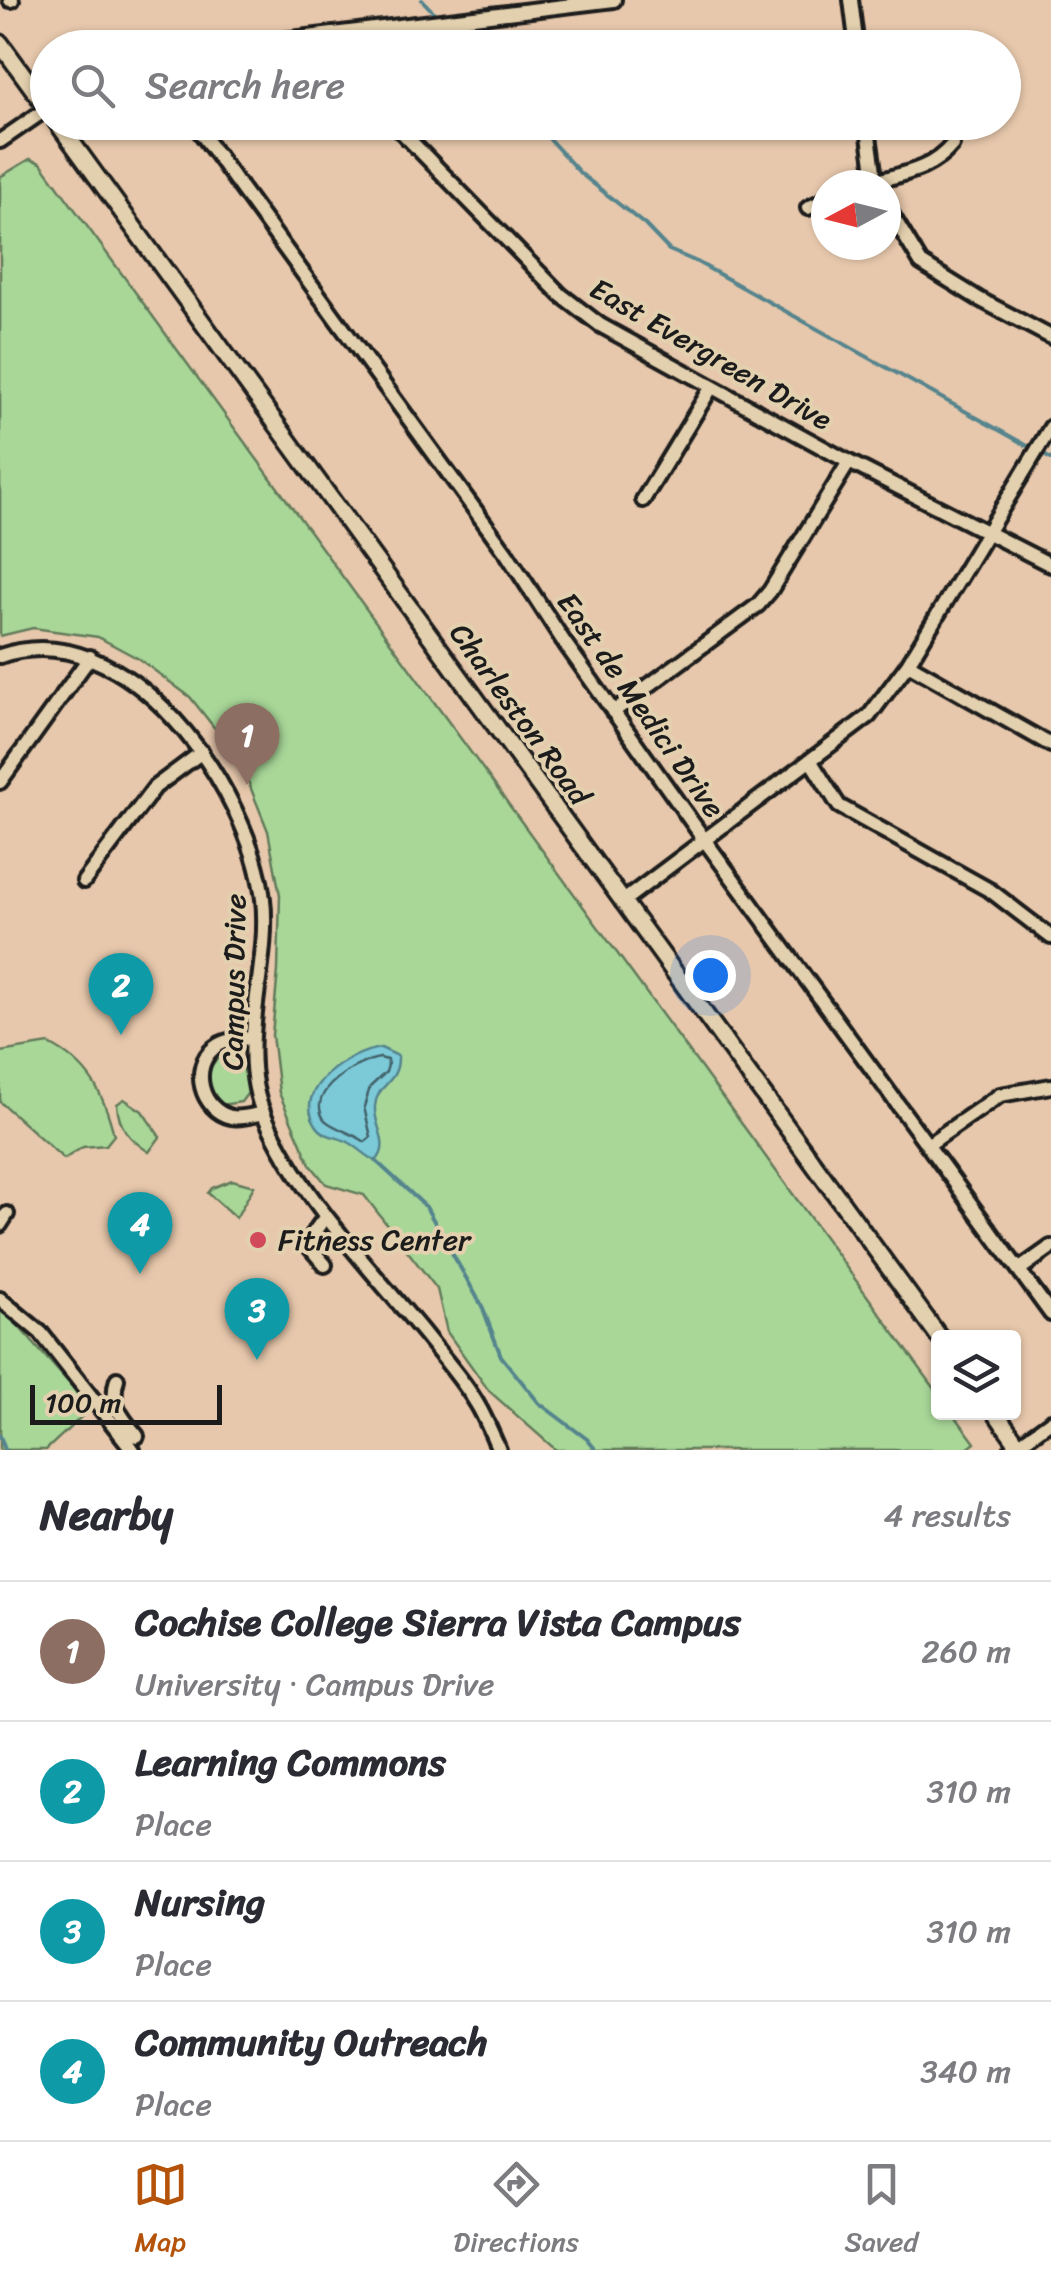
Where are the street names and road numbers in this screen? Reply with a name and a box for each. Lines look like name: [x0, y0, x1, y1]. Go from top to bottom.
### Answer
street label: East Evergreen Drive: [579, 262, 843, 446]
street label: East de Medici Drive: [542, 580, 740, 830]
street label: Charleston Road: [435, 611, 607, 819]
street label: Campus Drive: [205, 893, 263, 1071]

